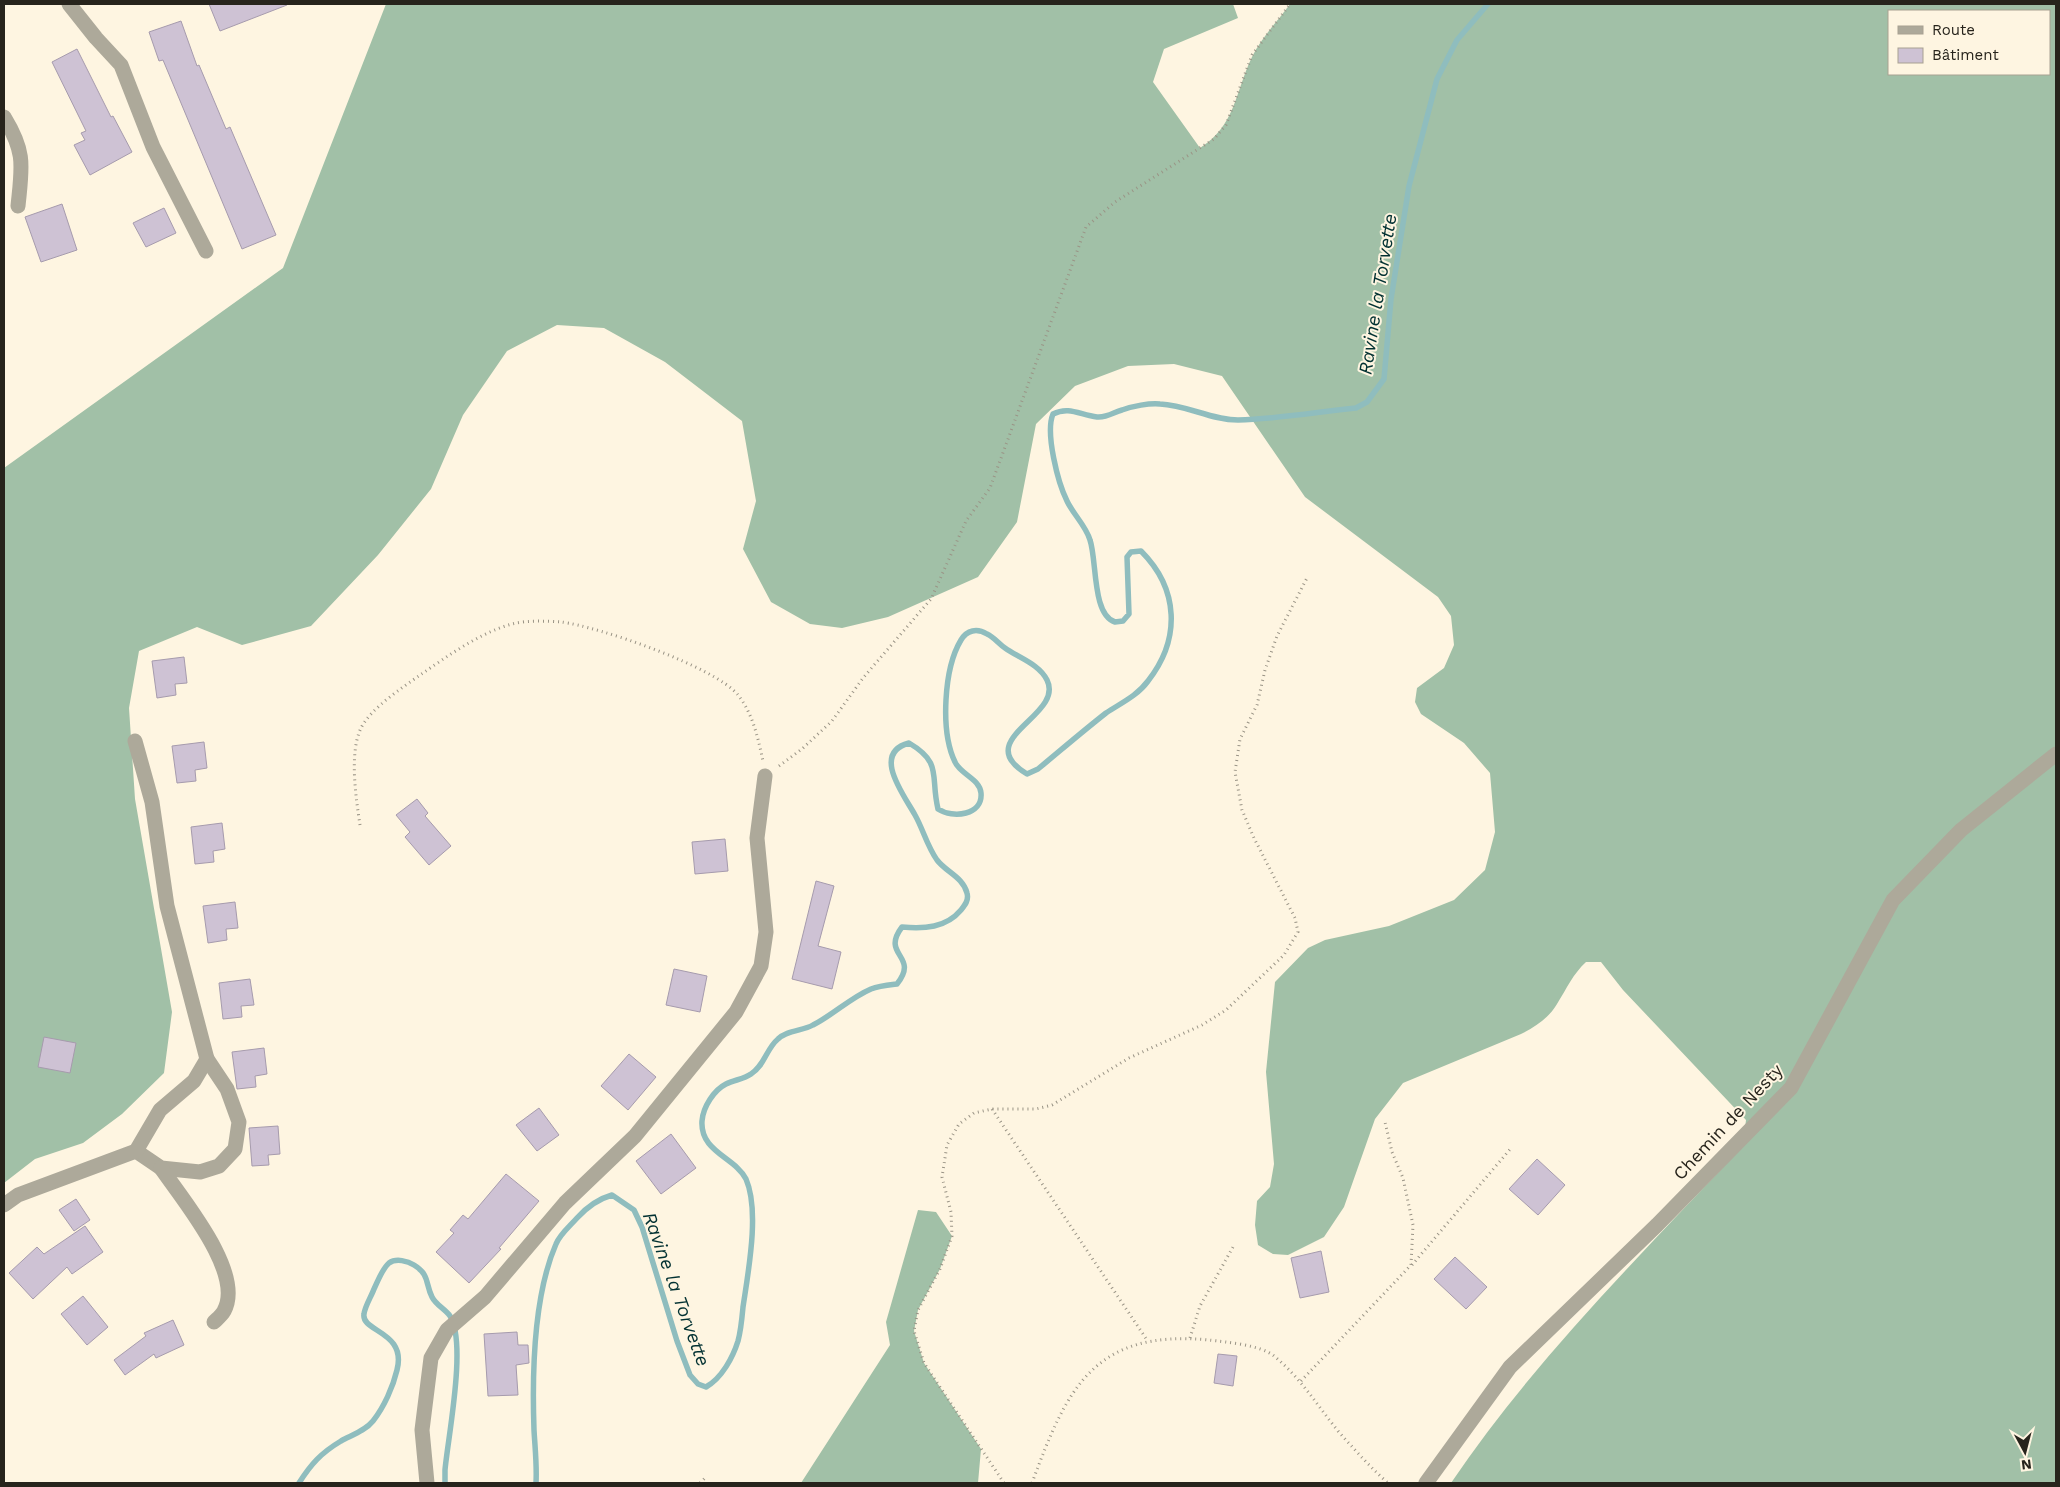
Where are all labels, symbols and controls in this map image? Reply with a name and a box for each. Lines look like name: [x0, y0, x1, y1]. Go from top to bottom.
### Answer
legend: [1888, 10, 2050, 75]
text: Route: [1932, 21, 1975, 39]
text: Bâtiment: [1932, 46, 1999, 64]
water label: Ravine la Torvette: [1353, 212, 1402, 376]
street label: Chemin de Nesty: [1669, 1059, 1787, 1184]
water label: Ravine la Torvette: [638, 1209, 715, 1370]
north arrow: [2000, 1427, 2050, 1477]
text: N: [2020, 1456, 2033, 1473]

